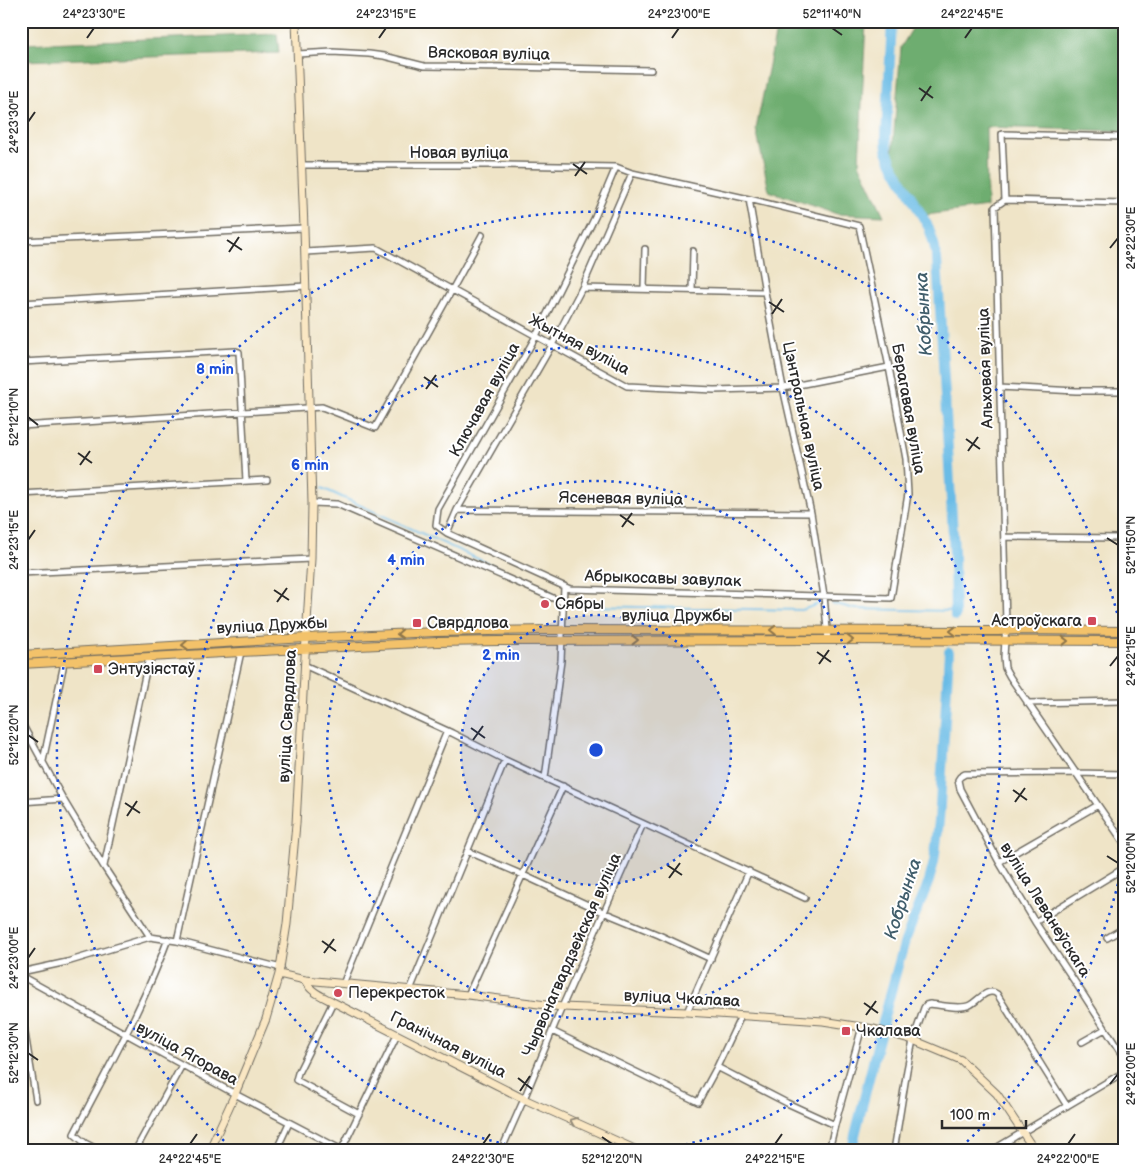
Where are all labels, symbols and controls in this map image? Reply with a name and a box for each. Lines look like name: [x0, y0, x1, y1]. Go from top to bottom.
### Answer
text: 24°23'30"E: [62, 7, 126, 22]
text: 24°23'15"E: [356, 7, 416, 22]
text: 24°23'00"E: [648, 7, 710, 22]
text: 52°11'40"N: [803, 7, 861, 22]
text: 24°22'45"E: [941, 7, 1003, 22]
street label: Вясковая вуліца: [428, 43, 551, 65]
text: 24°23'30"E: [7, 90, 22, 154]
street label: Новая вуліца: [410, 144, 509, 163]
text: 24°22'30"E: [1124, 206, 1139, 269]
water label: Кобрынка: [911, 271, 937, 357]
street label: Альховая вуліца: [974, 307, 998, 430]
street label: Жытняя вуліца: [525, 310, 633, 380]
street label: Ключавая вуліца: [446, 339, 525, 460]
street label: Цэнтральная вуліца: [778, 340, 828, 493]
street label: Берагавая вуліца: [887, 342, 929, 476]
text: 8 min: [196, 360, 234, 379]
text: 52°12'10"N: [7, 388, 22, 446]
text: 6 min: [291, 456, 329, 475]
street label: Ясеневая вуліца: [559, 488, 684, 510]
text: 24°23'15"E: [7, 510, 22, 570]
text: 52°11'50"N: [1124, 516, 1139, 574]
text: 4 min: [387, 551, 425, 570]
street label: Абрыкосавы завулак: [583, 567, 742, 591]
place label: Сябры: [555, 595, 604, 614]
marker: Сябры: [539, 598, 551, 610]
street label: вуліца Дружбы: [621, 607, 733, 626]
place label: Астроўскага: [990, 612, 1083, 631]
street label: вуліца Дружбы: [216, 614, 328, 638]
place label: Свярдлова: [427, 614, 509, 633]
marker: Астроўскага: [1086, 615, 1098, 627]
marker: Свярдлова: [411, 617, 423, 629]
one-way arrow: [768, 625, 776, 635]
one-way arrow: [948, 626, 956, 636]
text: 24°22'15"E: [1124, 626, 1139, 686]
one-way arrow: [396, 629, 404, 640]
one-way arrow: [632, 635, 640, 645]
one-way arrow: [847, 635, 855, 645]
one-way arrow: [1062, 636, 1070, 646]
one-way arrow: [181, 639, 189, 650]
text: 2 min: [482, 646, 520, 665]
street label: вуліца Свярдлова: [275, 648, 301, 783]
place label: Энтузіястаў: [108, 660, 196, 679]
marker: Энтузіястаў: [92, 663, 104, 675]
text: 52°12'20"N: [7, 704, 22, 766]
centre of rings: [587, 741, 605, 759]
text: 52°12'00"N: [1124, 832, 1139, 894]
street label: вуліца Леванеўскага: [996, 839, 1094, 981]
street label: Чырвонагвардзейская вуліца: [518, 850, 626, 1060]
water label: Кобрынка: [880, 856, 926, 942]
text: 24°23'00"E: [7, 927, 22, 989]
place label: Перекресток: [348, 984, 446, 1003]
street label: вуліца Чкалава: [623, 986, 741, 1012]
marker: Перекресток: [332, 987, 344, 999]
street label: Гранічная вуліца: [387, 1007, 510, 1083]
street label: вуліца Ягорава: [133, 1018, 242, 1090]
text: 52°12'30"N: [7, 1022, 22, 1084]
place label: Чкалава: [856, 1022, 921, 1041]
marker: Чкалава: [840, 1025, 852, 1037]
text: 24°22'00"E: [1124, 1043, 1139, 1105]
scale bar: [942, 1097, 1026, 1129]
text: 100 m: [950, 1106, 990, 1125]
one-way arrow: [569, 1116, 578, 1127]
text: 24°22'45"E: [159, 1152, 221, 1167]
text: 24°22'30"E: [452, 1152, 515, 1167]
text: 52°12'20"N: [581, 1152, 643, 1167]
text: 24°22'15"E: [745, 1152, 805, 1167]
text: 24°22'00"E: [1037, 1152, 1099, 1167]

